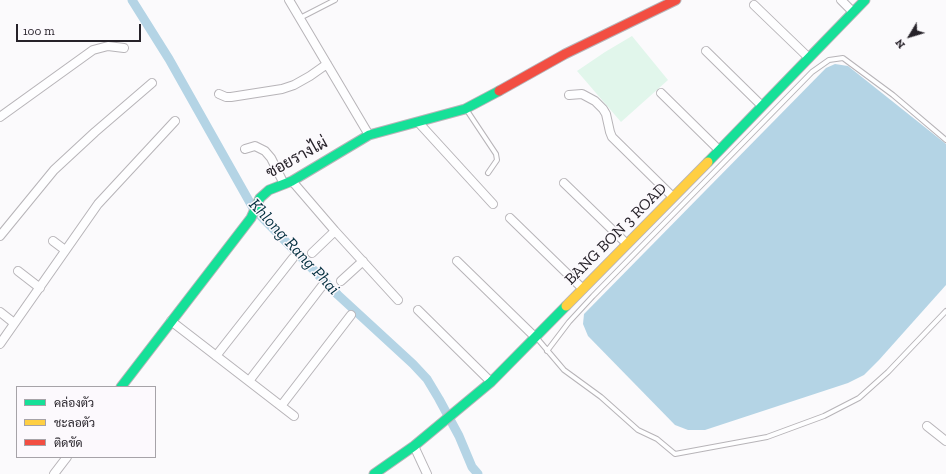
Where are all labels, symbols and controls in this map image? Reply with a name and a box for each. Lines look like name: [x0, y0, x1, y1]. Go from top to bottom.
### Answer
scale bar: [18, 16, 143, 42]
north arrow: [890, 16, 930, 56]
text: 100 m: [23, 24, 55, 38]
text: N: [892, 36, 908, 51]
street label: ซอยรางไผ่: [263, 133, 331, 183]
street label: BANG BON 3 ROAD: [561, 179, 671, 289]
water label: Khlong Rang Phai: [244, 195, 344, 299]
legend: [16, 386, 156, 458]
text: คล่องตัว: [54, 396, 94, 410]
text: ชะลอตัว: [54, 416, 95, 430]
text: ติดขัด: [54, 436, 83, 450]

